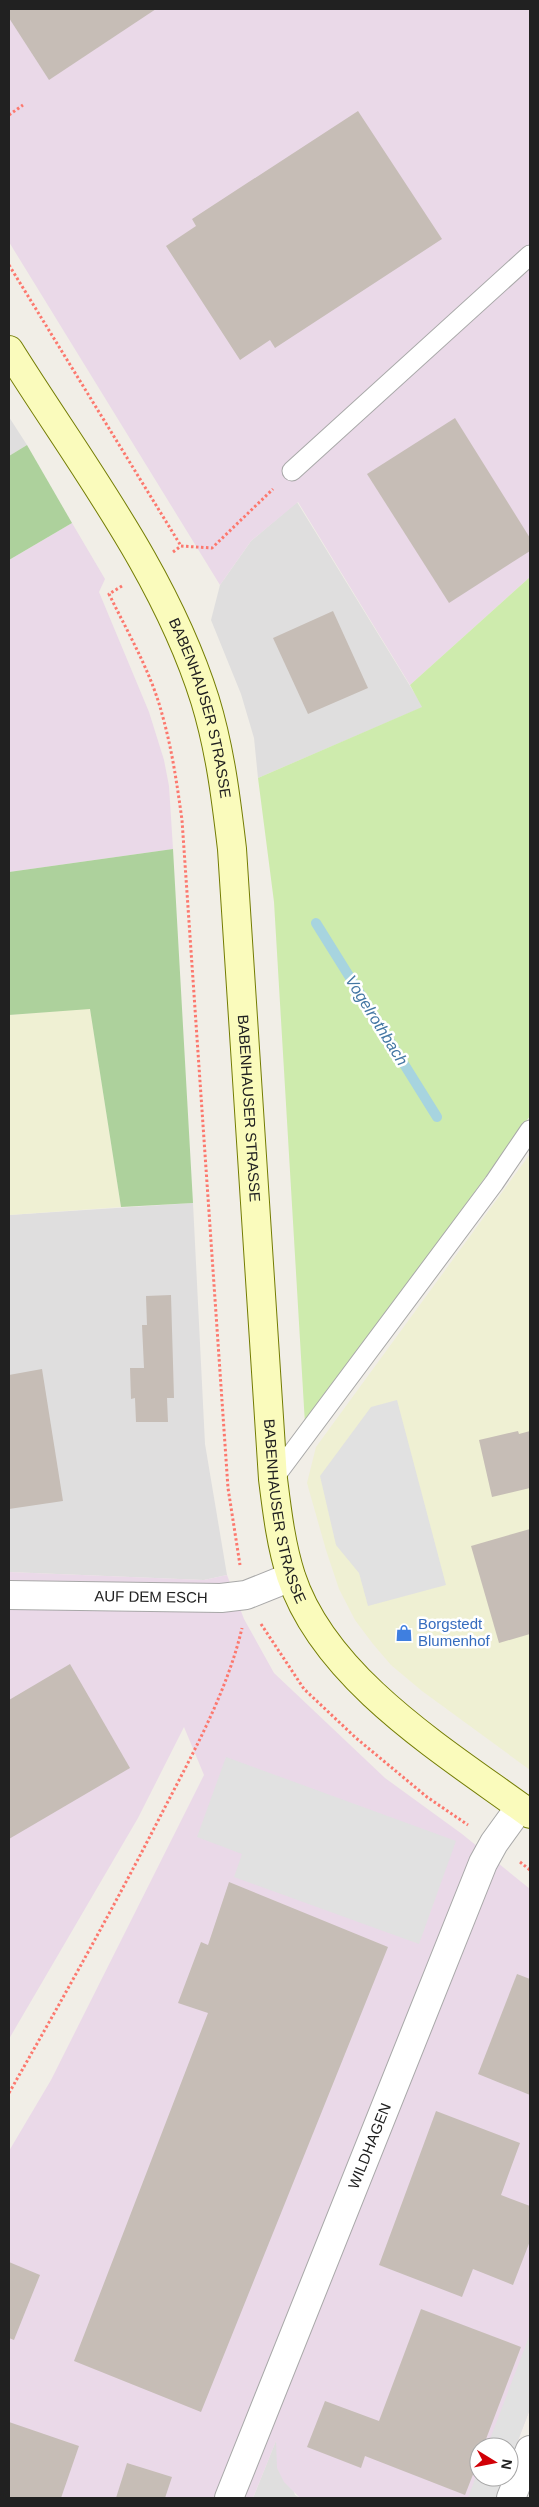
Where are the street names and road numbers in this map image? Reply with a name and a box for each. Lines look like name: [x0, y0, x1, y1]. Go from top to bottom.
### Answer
street label: BABENHAUSER STRASSE: [166, 615, 235, 799]
street label: BABENHAUSER STRASSE: [235, 1014, 264, 1203]
street label: BABENHAUSER STRASSE: [261, 1418, 310, 1606]
street label: AUF DEM ESCH: [94, 1587, 208, 1606]
street label: WILDHAGEN: [345, 2101, 394, 2191]

